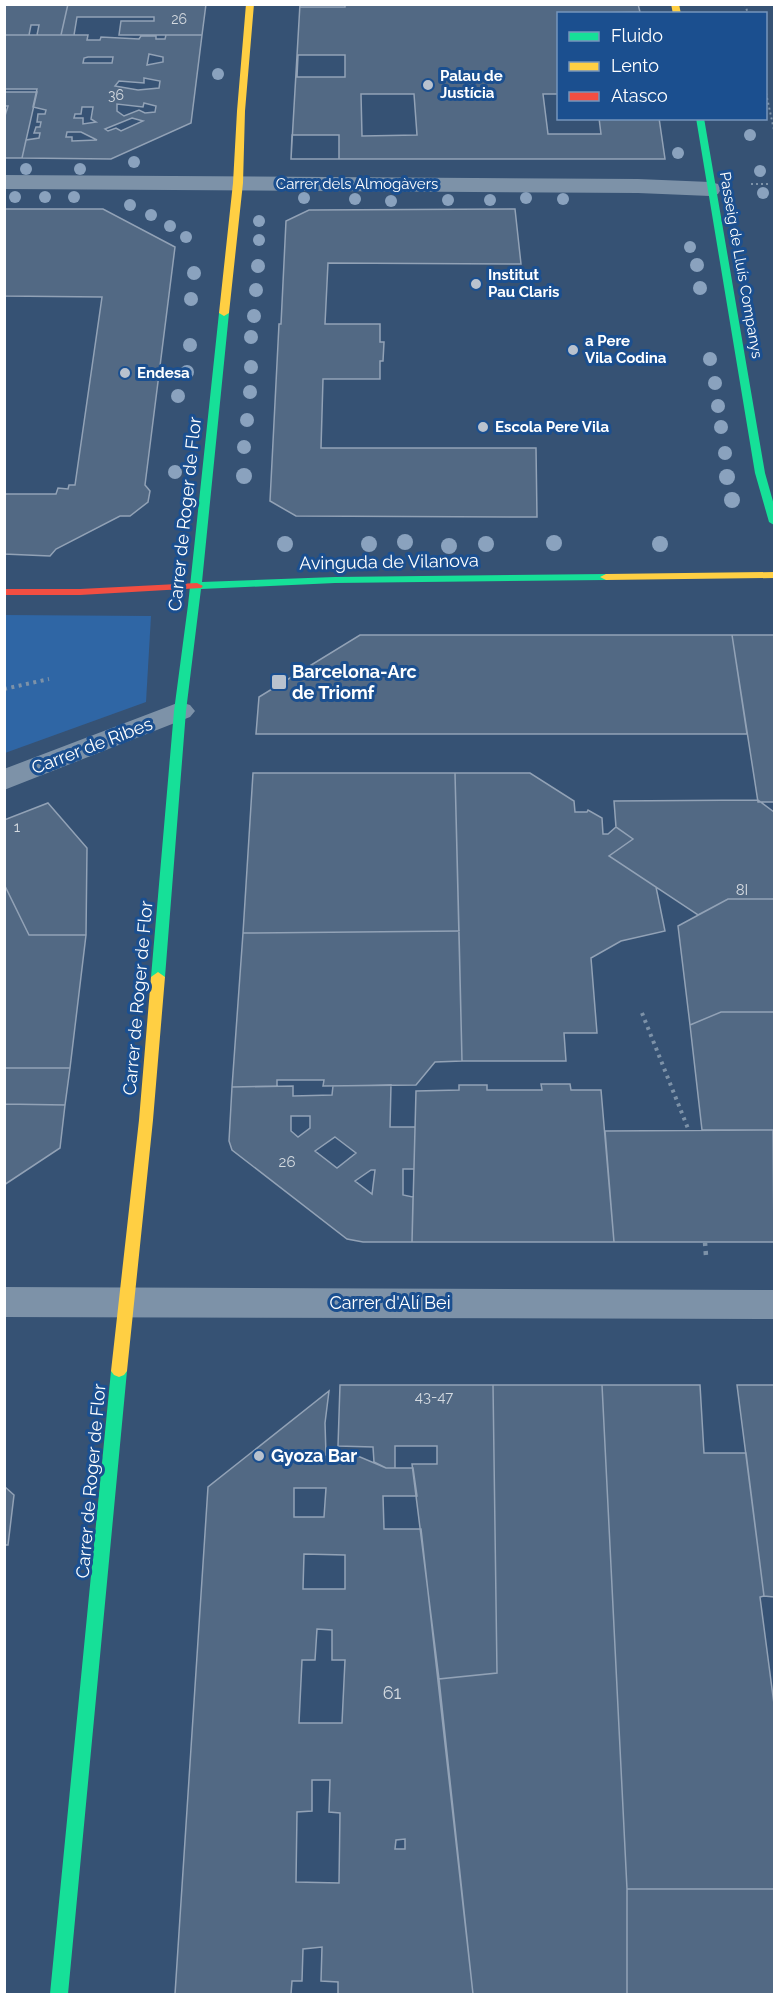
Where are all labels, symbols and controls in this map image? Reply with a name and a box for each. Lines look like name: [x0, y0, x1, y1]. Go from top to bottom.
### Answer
house number: 26: [171, 11, 187, 27]
legend: [557, 12, 767, 120]
text: Fluido: [611, 25, 663, 46]
text: Lento: [611, 55, 659, 76]
place label: Palau de Justícia: [440, 67, 503, 102]
marker: Palau de Justícia: [421, 78, 435, 92]
text: Atasco: [611, 85, 668, 106]
house number: 36: [108, 87, 124, 103]
street label: Passeig de Lluís Companys: [716, 170, 766, 360]
street label: Carrer dels Almogàvers: [276, 175, 438, 193]
place label: Institut Pau Claris: [488, 266, 559, 301]
marker: Institut Pau Claris: [469, 277, 483, 291]
place label: a Pere Vila Codina: [585, 332, 667, 367]
marker: a Pere Vila Codina: [566, 343, 580, 357]
place label: Endesa: [137, 364, 190, 382]
marker: Endesa: [118, 366, 132, 380]
street label: Carrer de Roger de Flor: [164, 415, 205, 612]
place label: Escola Pere Vila: [495, 418, 609, 436]
marker: Escola Pere Vila: [476, 420, 490, 434]
street label: Avinguda de Vilanova: [299, 549, 479, 574]
place label: Barcelona-Arc de Triomf: [292, 661, 417, 703]
marker: Barcelona-Arc de Triomf: [270, 673, 288, 691]
street label: Carrer de Ribes: [28, 713, 156, 778]
house number: 1: [14, 818, 21, 836]
house number: 8I: [736, 881, 748, 899]
street label: Carrer de Roger de Flor: [119, 899, 157, 1096]
house number: 26: [279, 1153, 295, 1171]
street label: Carrer d'Alí Bei: [329, 1292, 451, 1313]
street label: Carrer de Roger de Flor: [72, 1382, 110, 1579]
house number: 43-47: [415, 1388, 453, 1406]
place label: Gyoza Bar: [271, 1445, 357, 1466]
marker: Gyoza Bar: [252, 1449, 266, 1463]
house number: 61: [383, 1682, 402, 1703]

